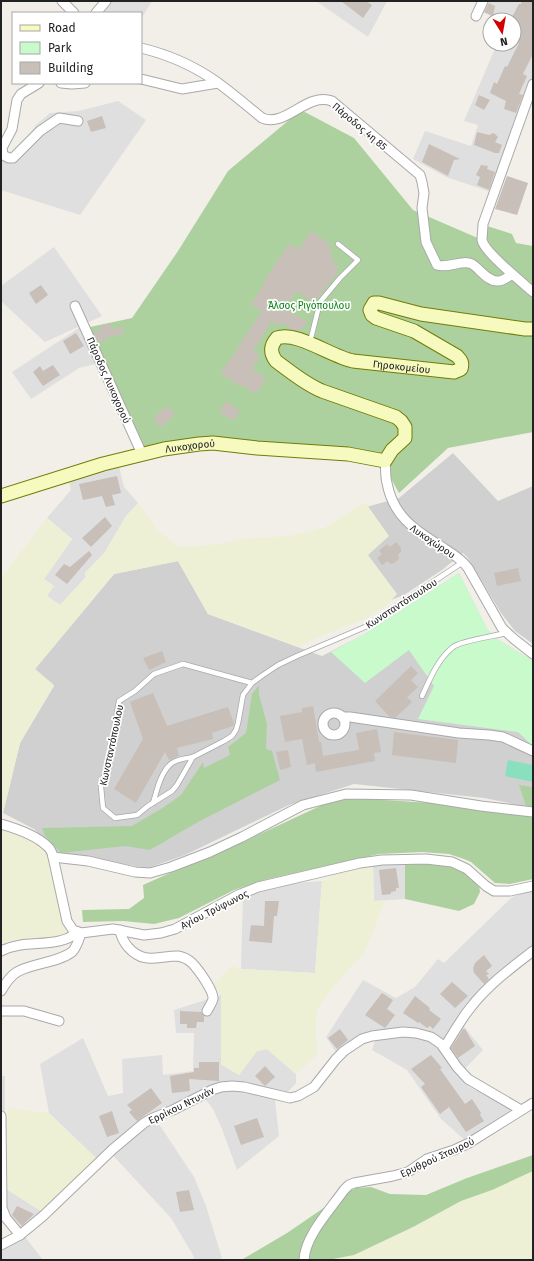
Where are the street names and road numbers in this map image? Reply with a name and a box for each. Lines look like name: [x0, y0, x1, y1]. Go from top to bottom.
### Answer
street label: Πάροδος 4η 85: [330, 100, 390, 153]
street label: Πάροδος Λυκοχορού: [84, 335, 134, 426]
street label: Γηροκομείου: [372, 358, 431, 376]
street label: Λυκοχορού: [165, 437, 216, 456]
street label: Λυκοχώρου: [408, 522, 458, 561]
street label: Κωνσταντόπουλου: [363, 575, 440, 631]
street label: Κωνσταντόπουλου: [97, 703, 127, 787]
street label: Αγίου Τρύφωνος: [178, 887, 251, 932]
street label: Ερρίκου Ντυνάν: [146, 1084, 217, 1127]
street label: Ερυθρού Σταυρού: [398, 1134, 477, 1180]

